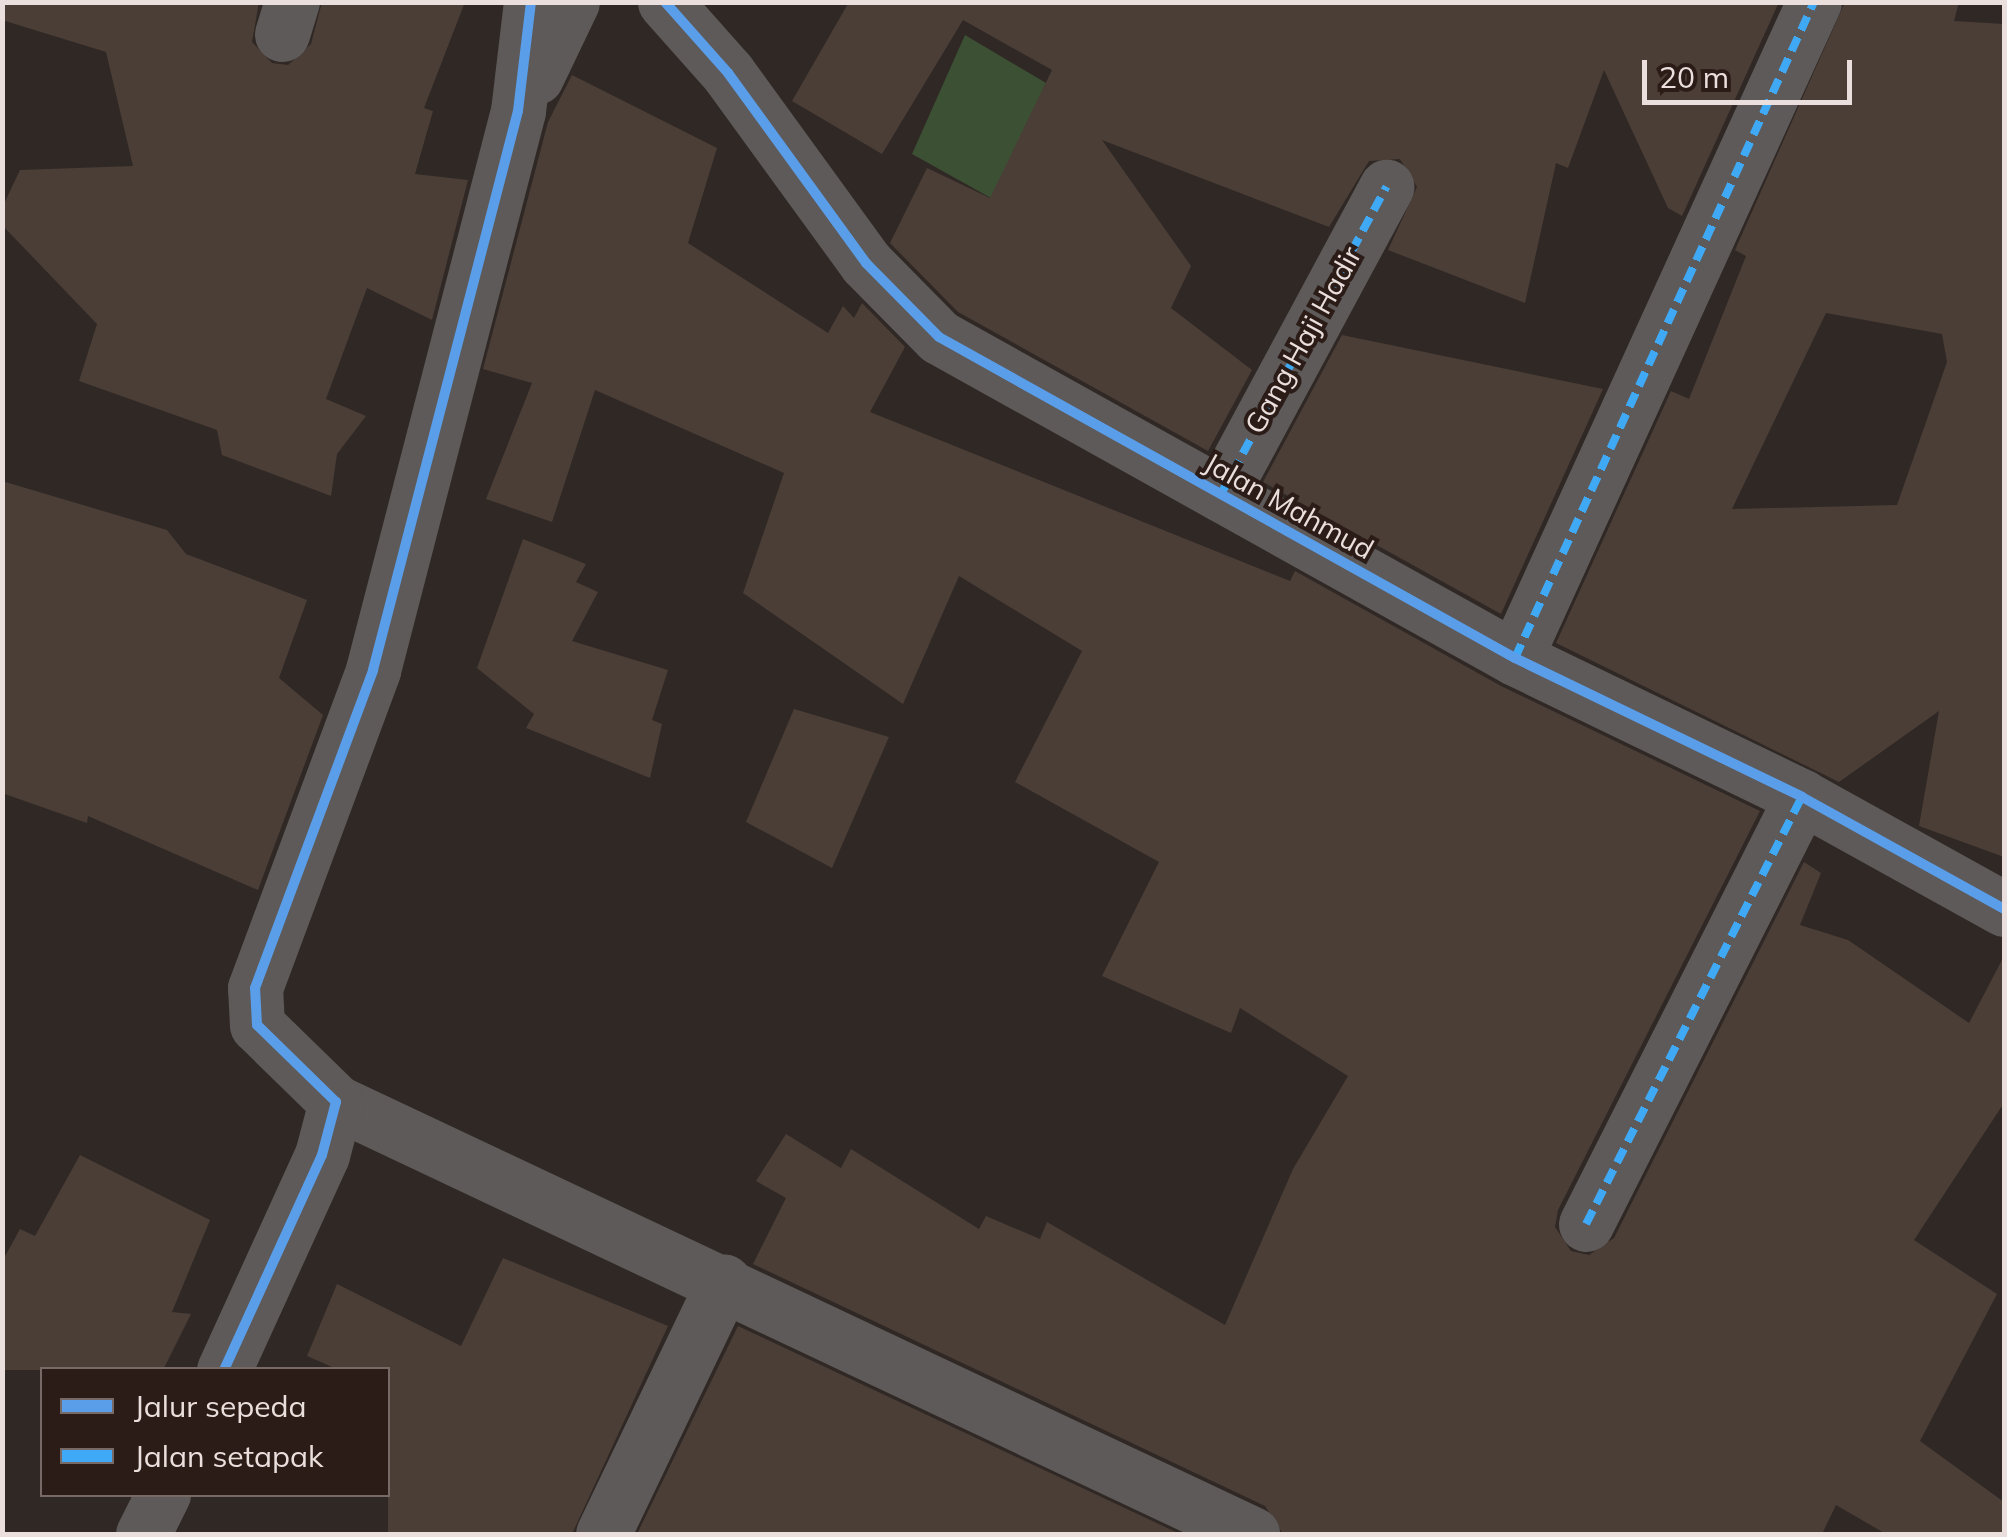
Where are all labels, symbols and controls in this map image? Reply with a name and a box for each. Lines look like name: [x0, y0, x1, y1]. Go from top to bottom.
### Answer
scale bar: [1647, 40, 1857, 102]
text: 20 m: [1659, 58, 1729, 96]
street label: Gang Haji Hadir: [1238, 241, 1368, 439]
street label: Jalan Mahmud: [1199, 446, 1379, 566]
legend: [40, 1367, 390, 1497]
text: Jalur sepeda: [134, 1387, 307, 1425]
text: Jalan setapak: [134, 1437, 324, 1475]

